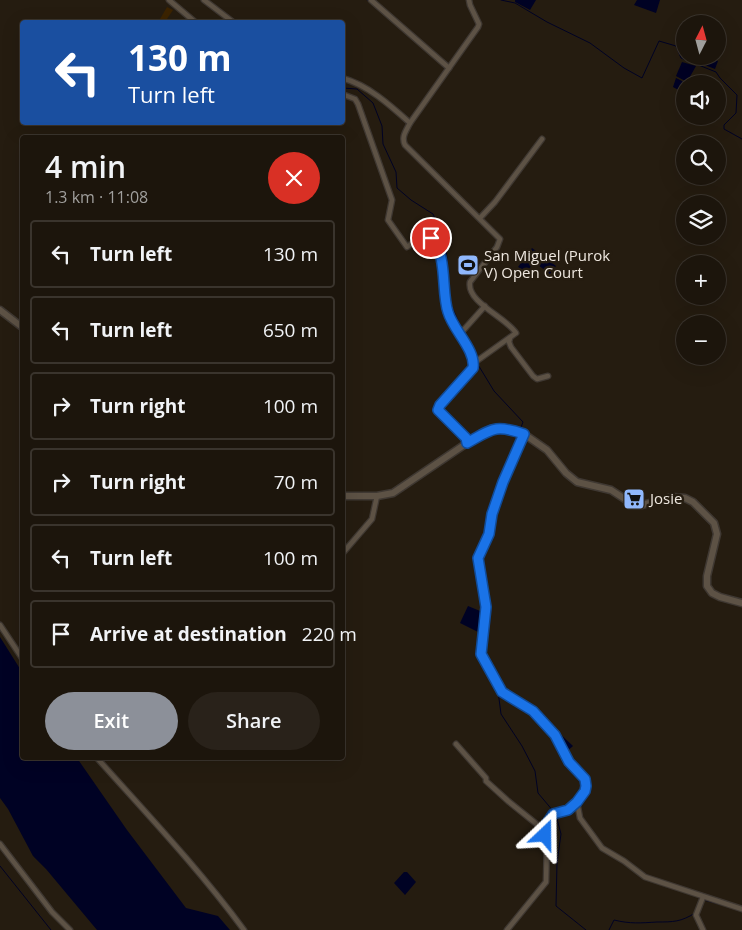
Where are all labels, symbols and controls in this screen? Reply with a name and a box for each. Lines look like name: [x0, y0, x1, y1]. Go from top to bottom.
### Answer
north arrow: [676, 15, 726, 65]
map controls: [676, 15, 726, 365]
text: 130 m: [128, 34, 232, 81]
icon: left: [45, 40, 110, 105]
button: sound: [676, 75, 726, 125]
text: Turn left: [128, 79, 215, 109]
button: search: [676, 135, 726, 185]
text: 4 min: [45, 146, 126, 187]
button: close: [268, 152, 320, 204]
text: 1.3 km · 11:08: [45, 186, 148, 208]
button: layers: [676, 195, 726, 245]
pin: [410, 217, 452, 259]
icon: arrive: [417, 224, 445, 252]
icon: left: [47, 240, 75, 268]
text: Turn left: [90, 241, 172, 267]
text: 130 m: [263, 241, 318, 267]
place label: San Miguel (Purok V) Open Court: [484, 245, 610, 282]
sports icon: San Miguel (Purok V) Open Court: [456, 253, 480, 277]
button: +: [676, 255, 726, 305]
button: −: [676, 315, 726, 365]
icon: left: [47, 316, 75, 344]
text: Turn left: [90, 317, 172, 343]
text: 650 m: [263, 317, 318, 343]
icon: right: [47, 392, 75, 420]
text: Turn right: [90, 393, 185, 419]
text: 100 m: [263, 393, 318, 419]
icon: right: [47, 468, 75, 496]
text: Turn right: [90, 469, 185, 495]
text: 70 m: [274, 469, 318, 495]
supermarket icon: Josie: [622, 487, 646, 511]
place label: Josie: [648, 488, 682, 508]
icon: left: [47, 544, 75, 572]
text: Turn left: [90, 545, 172, 571]
text: 100 m: [263, 545, 318, 571]
icon: arrive: [47, 620, 75, 648]
text: Arrive at destination: [90, 621, 287, 647]
text: 220 m: [302, 621, 357, 647]
button: Exit: [45, 692, 178, 750]
button: Share: [188, 692, 320, 750]
position arrow: [518, 808, 570, 860]

